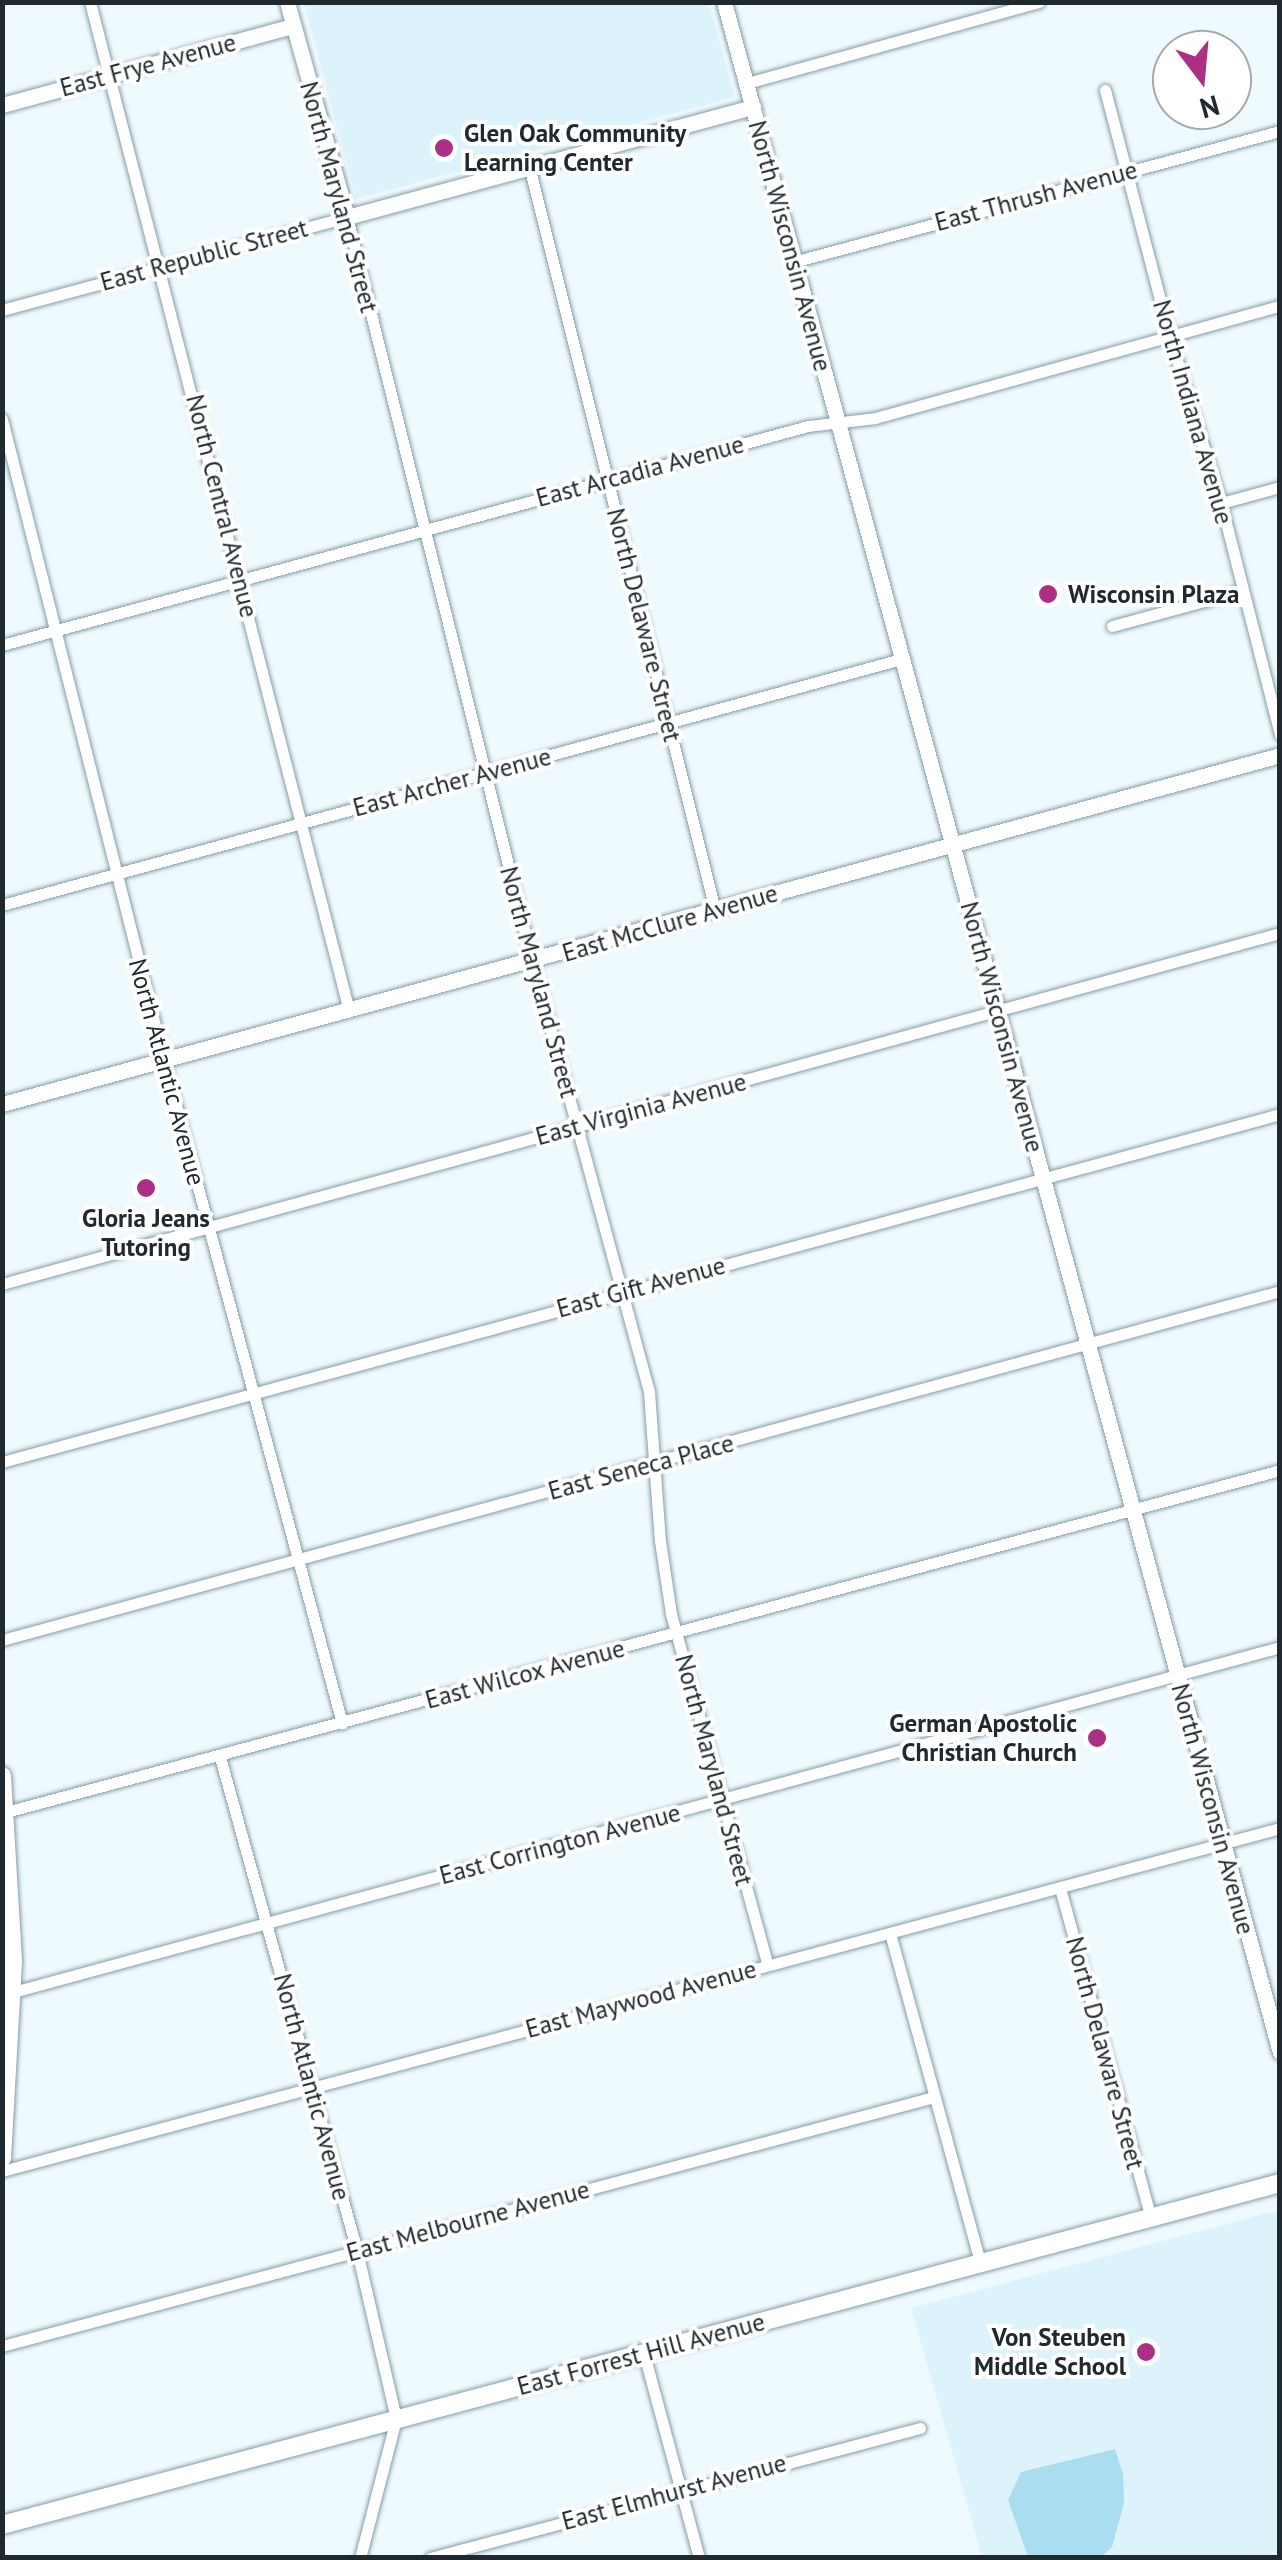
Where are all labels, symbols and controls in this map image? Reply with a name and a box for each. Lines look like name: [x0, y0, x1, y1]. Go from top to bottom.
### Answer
street label: East Frye Avenue: [56, 27, 240, 103]
north arrow: [1152, 30, 1252, 130]
street label: North Maryland Street: [294, 78, 384, 316]
text: N: [1196, 87, 1224, 128]
street label: North Wisconsin Avenue: [742, 117, 838, 375]
place label: Glen Oak Community Learning Center: [464, 119, 688, 178]
marker: Glen Oak Community Learning Center: [433, 137, 455, 159]
street label: East Thrush Avenue: [931, 154, 1141, 238]
street label: East Republic Street: [97, 213, 311, 297]
street label: North Indiana Avenue: [1147, 296, 1239, 528]
street label: North Central Avenue: [180, 391, 264, 621]
street label: East Arcadia Avenue: [532, 429, 748, 513]
street label: North Delaware Street: [600, 505, 688, 745]
place label: Wisconsin Plaza: [1068, 579, 1239, 609]
marker: Wisconsin Plaza: [1037, 583, 1059, 605]
street label: East Archer Avenue: [349, 741, 555, 823]
street label: North Maryland Street: [494, 863, 584, 1101]
street label: East McClure Avenue: [558, 878, 782, 968]
street label: North Wisconsin Avenue: [954, 898, 1050, 1156]
street label: North Atlantic Avenue: [122, 954, 212, 1190]
street label: East Virginia Avenue: [532, 1066, 750, 1152]
marker: Gloria Jeans Tutoring: [135, 1177, 157, 1199]
place label: Gloria Jeans Tutoring: [82, 1204, 210, 1263]
street label: East Gift Avenue: [553, 1250, 729, 1324]
street label: East Seneca Place: [545, 1428, 737, 1506]
street label: East Wilcox Avenue: [421, 1633, 629, 1715]
street label: North Maryland Street: [669, 1651, 759, 1889]
street label: North Wisconsin Avenue: [1165, 1680, 1261, 1938]
place label: German Apostolic Christian Church: [888, 1709, 1077, 1768]
marker: German Apostolic Christian Church: [1086, 1727, 1108, 1749]
street label: East Corrington Avenue: [436, 1797, 684, 1891]
street label: North Delaware Street: [1060, 1933, 1150, 2173]
street label: East Maywood Avenue: [522, 1954, 760, 2044]
street label: North Atlantic Avenue: [267, 1969, 357, 2205]
street label: East Melbourne Avenue: [343, 2174, 593, 2268]
street label: East Forrest Hill Avenue: [513, 2306, 769, 2402]
place label: Von Steuben Middle School: [974, 2323, 1126, 2382]
marker: Von Steuben Middle School: [1135, 2341, 1157, 2363]
street label: East Elmhurst Avenue: [558, 2448, 790, 2536]

